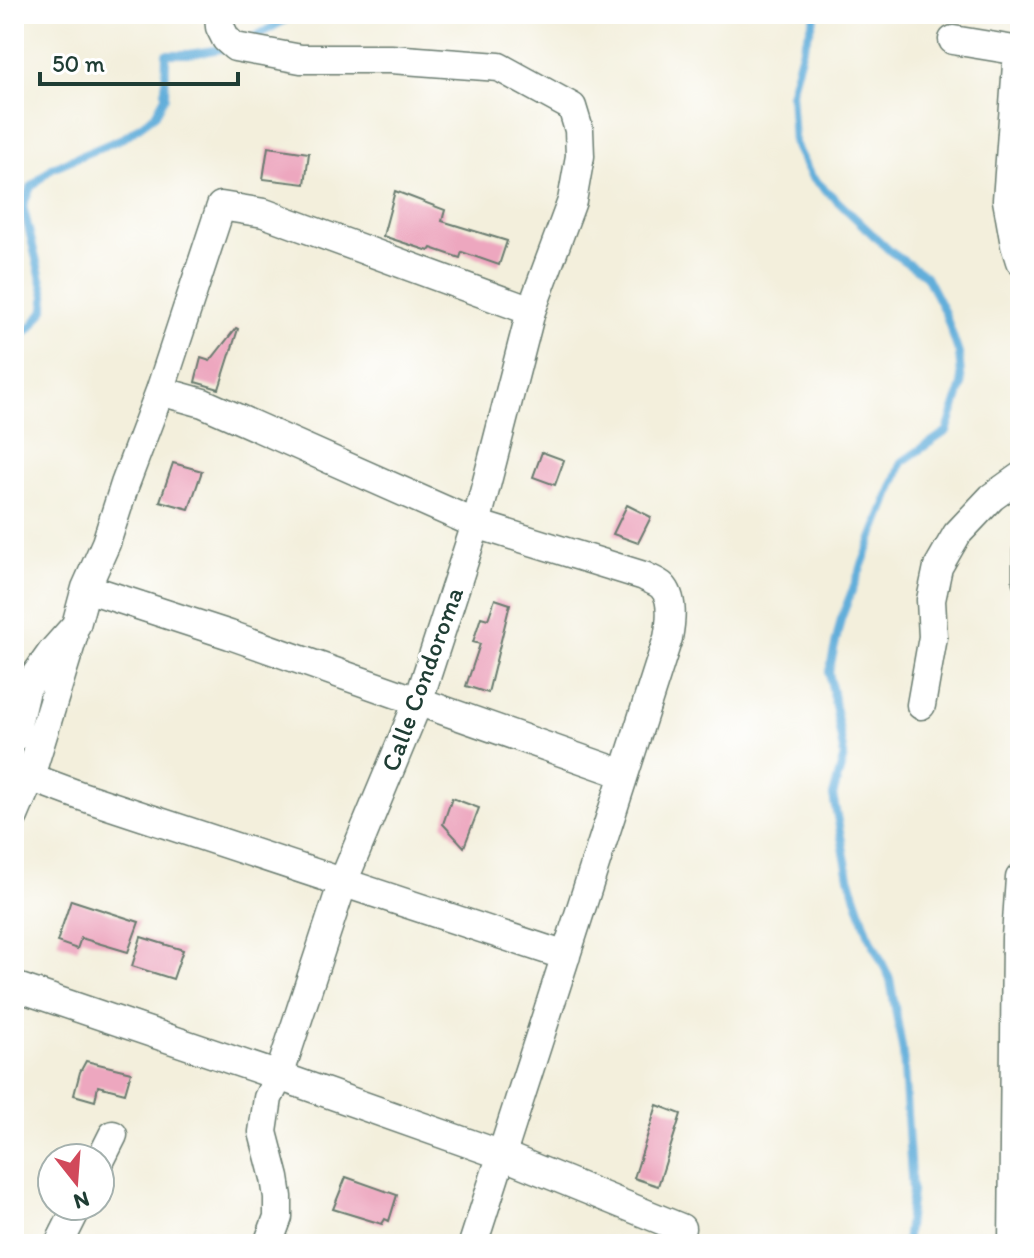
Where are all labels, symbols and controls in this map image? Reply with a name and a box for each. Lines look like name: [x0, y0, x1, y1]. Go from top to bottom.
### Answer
scale bar: [40, 36, 238, 86]
text: 50 m: [52, 49, 105, 78]
street label: Calle Condoroma: [374, 582, 470, 776]
north arrow: [36, 1142, 116, 1222]
text: N: [71, 1186, 93, 1216]

